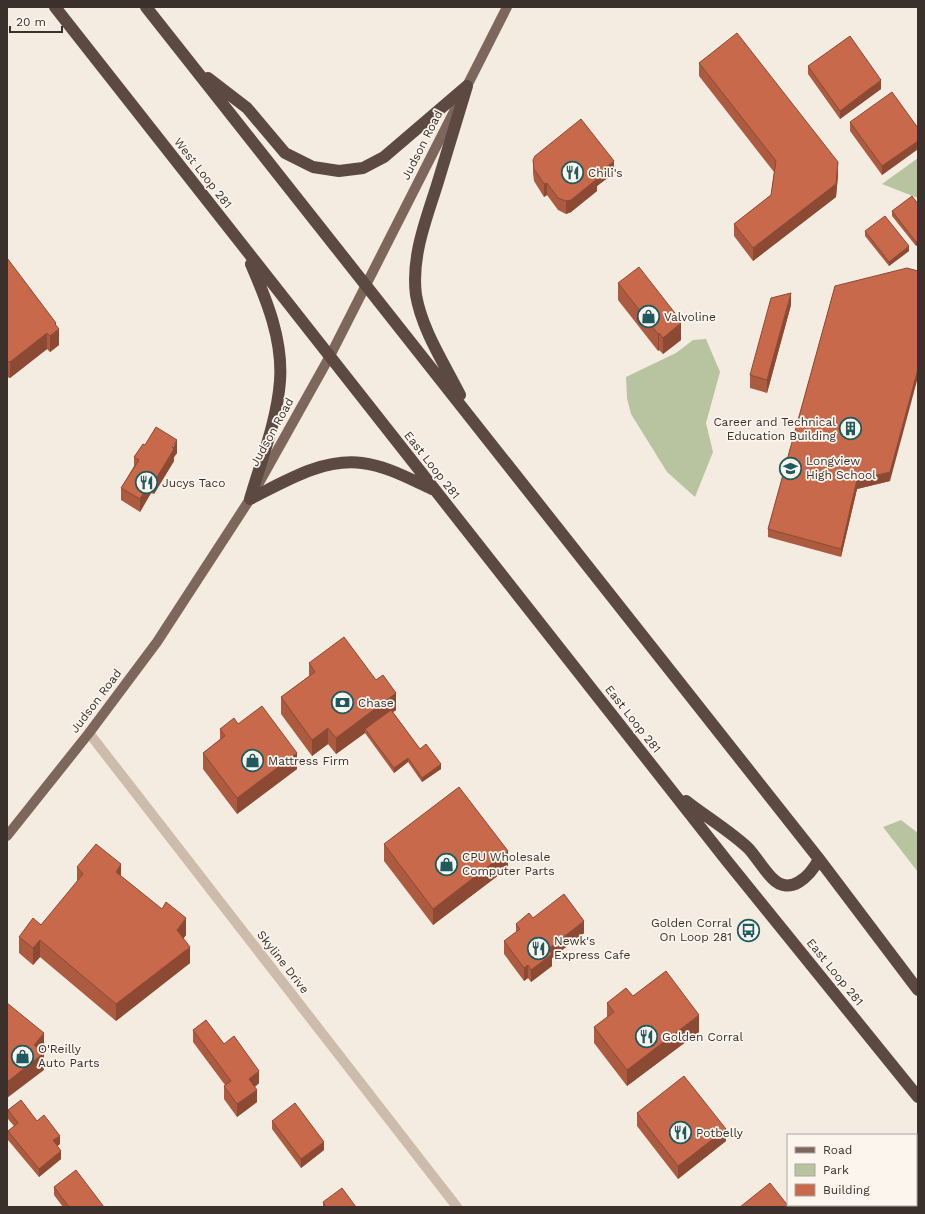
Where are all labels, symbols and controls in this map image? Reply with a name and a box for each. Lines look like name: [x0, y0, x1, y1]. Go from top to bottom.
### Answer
scale bar: [10, 8, 62, 34]
text: 20 m: [16, 15, 46, 29]
street label: Judson Road: [399, 108, 445, 182]
street label: West Loop 281: [171, 135, 235, 211]
restaurant icon: Chili's: [560, 160, 586, 186]
place label: Chili's: [588, 166, 623, 180]
shop icon: Valvoline: [635, 304, 661, 330]
place label: Valvoline: [664, 310, 716, 324]
street label: Judson Road: [247, 395, 297, 469]
place label: Career and Technical Education Building: [713, 415, 837, 443]
building icon: Career and Technical Education Building: [838, 416, 864, 442]
street label: East Loop 281: [401, 428, 463, 502]
place label: Longview High School: [806, 454, 876, 482]
school or university icon: Longview High School: [778, 455, 804, 481]
restaurant icon: Jucys Taco: [134, 470, 160, 496]
place label: Jucys Taco: [162, 476, 225, 490]
street label: Judson Road: [68, 666, 124, 736]
street label: East Loop 281: [602, 682, 664, 756]
bank icon: Chase: [330, 690, 356, 716]
place label: Chase: [358, 696, 394, 710]
shop icon: Mattress Firm: [239, 748, 265, 774]
place label: Mattress Firm: [268, 754, 349, 768]
place label: CPU Wholesale Computer Parts: [462, 850, 554, 878]
shop icon: CPU Wholesale Computer Parts: [433, 851, 459, 877]
place label: Golden Corral On Loop 281: [651, 916, 732, 944]
bus stop icon: Golden Corral On Loop 281: [735, 917, 761, 943]
street label: Skyline Drive: [254, 928, 312, 996]
place label: Newk's Express Cafe: [554, 934, 630, 962]
restaurant icon: Newk's Express Cafe: [525, 935, 551, 961]
street label: East Loop 281: [804, 936, 866, 1008]
restaurant icon: Golden Corral: [634, 1024, 660, 1050]
place label: Golden Corral: [662, 1030, 743, 1044]
place label: O'Reilly Auto Parts: [38, 1042, 100, 1070]
shop icon: O'Reilly Auto Parts: [10, 1043, 36, 1069]
restaurant icon: Potbelly: [668, 1120, 694, 1146]
place label: Potbelly: [696, 1126, 744, 1140]
legend: [787, 1134, 917, 1206]
text: Road: [823, 1143, 852, 1157]
text: Park: [823, 1163, 849, 1177]
text: Building: [823, 1183, 870, 1197]

